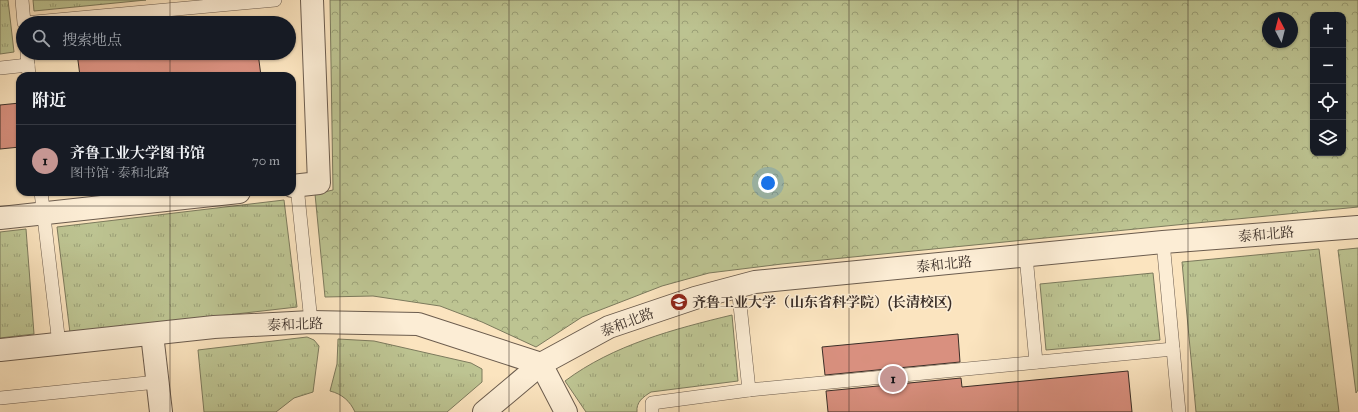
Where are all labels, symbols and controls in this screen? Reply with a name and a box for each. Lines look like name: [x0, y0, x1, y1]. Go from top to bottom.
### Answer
north arrow: [1262, 12, 1298, 48]
map controls: [1310, 12, 1346, 156]
button: +: [1310, 12, 1346, 48]
search box: [16, 16, 296, 60]
icon: search: [30, 27, 52, 49]
text: 搜索地点: [62, 31, 122, 49]
button: −: [1310, 48, 1346, 84]
button: locate: [1310, 84, 1346, 120]
text: 附近: [32, 90, 66, 111]
button: layers: [1310, 120, 1346, 156]
text: 齐鲁工业大学图书馆: [70, 144, 205, 162]
text: 1: [42, 153, 48, 169]
text: 70 m: [252, 153, 280, 169]
text: 图书馆 · 泰和北路: [70, 165, 169, 181]
your location: [758, 173, 778, 193]
street label: 泰和北路: [1237, 224, 1295, 245]
street label: 泰和北路: [915, 253, 973, 276]
school or university icon: 齐鲁工业大学（山东省科学院）(长清校区): [669, 292, 689, 312]
place label: 齐鲁工业大学（山东省科学院）(长清校区): [692, 294, 952, 312]
street label: 泰和北路: [598, 304, 656, 340]
street label: 泰和北路: [267, 315, 323, 334]
pin: 1: [880, 364, 906, 394]

